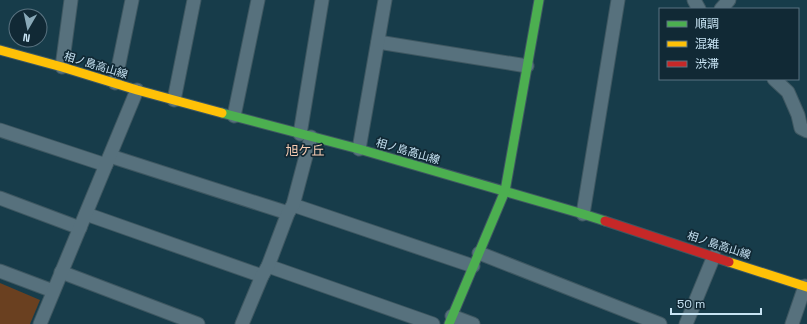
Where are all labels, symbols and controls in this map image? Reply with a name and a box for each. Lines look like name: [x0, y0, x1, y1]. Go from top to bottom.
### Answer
north arrow: [8, 8, 48, 48]
legend: [659, 8, 799, 80]
text: 順調: [695, 16, 719, 32]
text: N: [22, 30, 31, 45]
text: 混雑: [695, 36, 719, 52]
street label: 相ノ島高山線: [62, 49, 130, 81]
text: 渋滞: [695, 56, 719, 72]
street label: 相ノ島高山線: [374, 135, 442, 167]
district label: 旭ケ丘: [285, 142, 325, 159]
street label: 相ノ島高山線: [685, 228, 753, 262]
scale bar: [671, 290, 761, 316]
text: 50 m: [677, 296, 705, 312]

